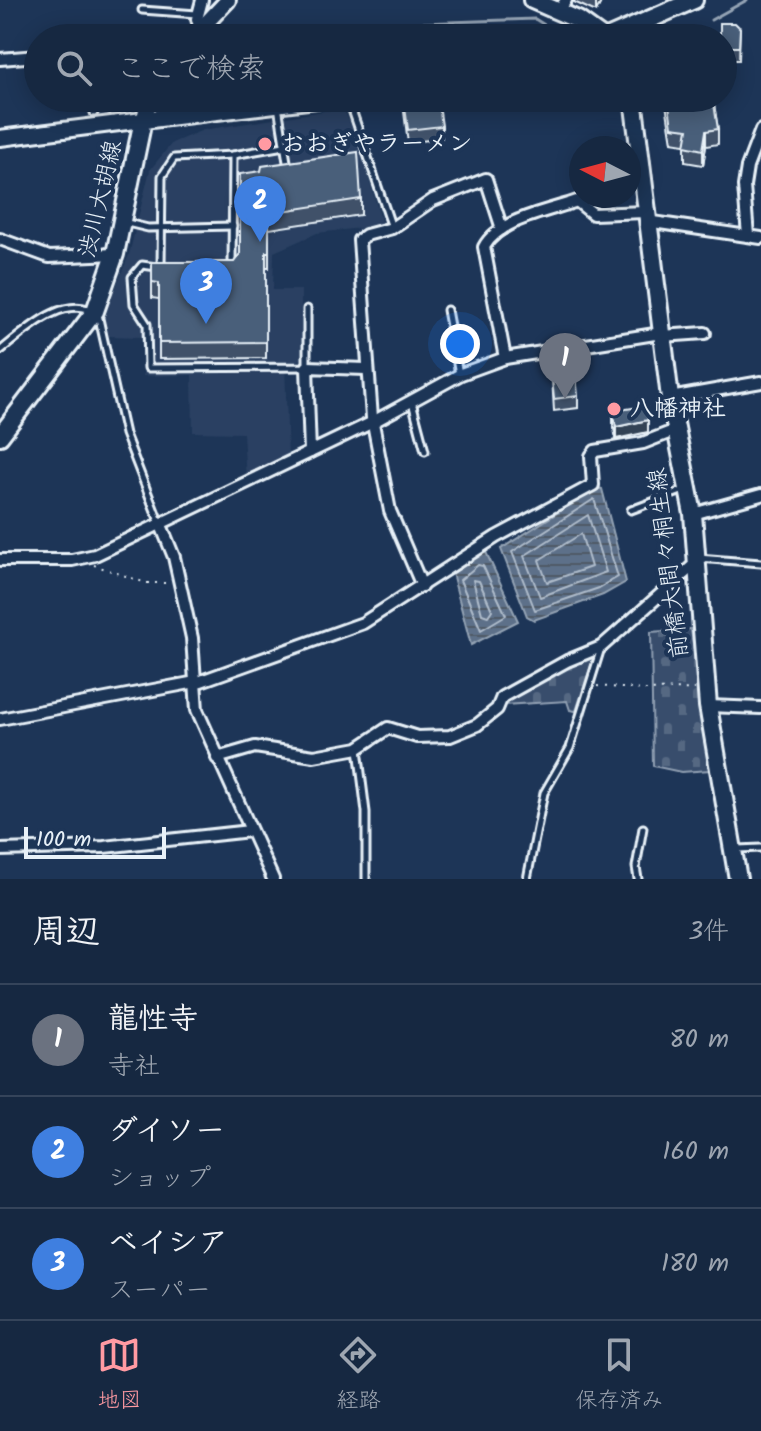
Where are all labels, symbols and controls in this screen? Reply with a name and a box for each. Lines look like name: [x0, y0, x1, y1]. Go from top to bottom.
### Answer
search box: [24, 24, 737, 112]
icon: search: [52, 46, 96, 90]
text: ここで検索: [116, 46, 266, 94]
place label: おおぎやラーメン: [281, 125, 473, 164]
marker: おおぎやラーメン: [256, 135, 274, 153]
street label: 渋川大胡線: [69, 136, 133, 262]
north arrow: [569, 136, 641, 208]
pin: 2: [234, 176, 286, 242]
pin: 3: [180, 258, 232, 324]
your location: [440, 324, 480, 364]
pin: 1: [539, 333, 591, 399]
place label: 八幡神社: [630, 390, 726, 429]
marker: 八幡神社: [605, 400, 623, 418]
street label: 前橋大間々桐生線: [638, 465, 700, 661]
scale bar: [24, 823, 166, 859]
text: 100 m: [36, 823, 91, 858]
text: 周辺: [32, 906, 100, 960]
text: 3件: [688, 911, 729, 953]
text: 龍性寺: [108, 996, 198, 1044]
text: 1: [54, 1019, 62, 1061]
text: 80 m: [669, 1019, 729, 1061]
text: 寺社: [108, 1046, 160, 1088]
text: ダイソー: [108, 1108, 225, 1156]
text: 2: [50, 1131, 66, 1173]
text: 160 m: [662, 1131, 729, 1173]
text: ショップ: [108, 1158, 211, 1200]
text: ベイシア: [108, 1220, 228, 1268]
text: 3: [51, 1243, 65, 1285]
text: 180 m: [661, 1243, 729, 1285]
text: スーパー: [108, 1270, 211, 1312]
tab: 地図: [97, 1333, 142, 1419]
tab: 経路: [336, 1333, 381, 1419]
tab: 保存済み: [575, 1333, 664, 1419]

